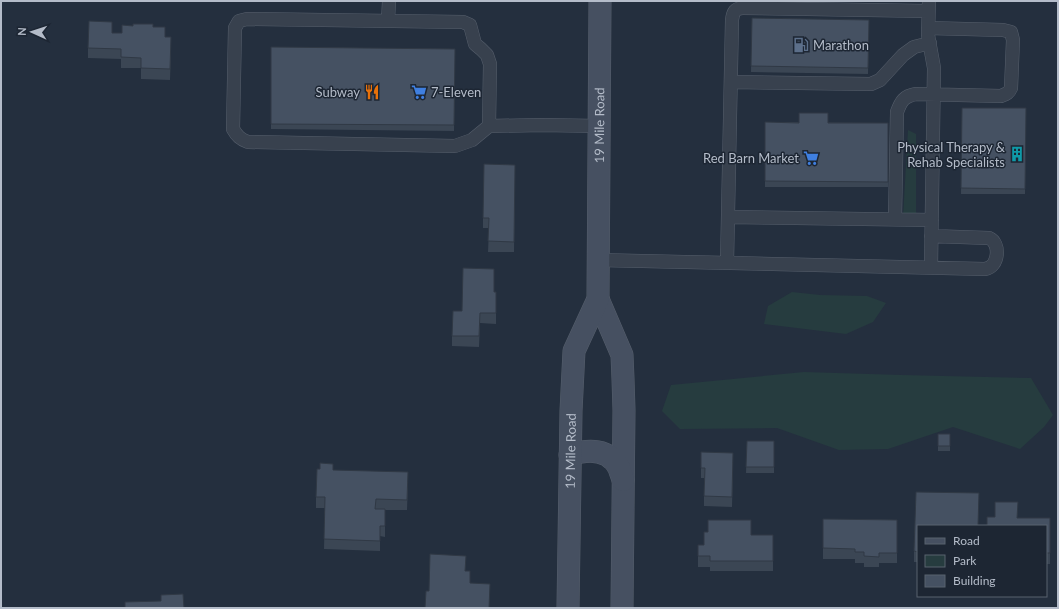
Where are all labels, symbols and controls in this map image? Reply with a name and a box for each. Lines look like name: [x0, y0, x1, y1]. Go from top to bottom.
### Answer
north arrow: [12, 12, 52, 52]
text: N: [15, 27, 28, 36]
fuel station icon: Marathon: [792, 36, 810, 54]
place label: Marathon: [813, 37, 869, 53]
restaurant icon: Subway: [363, 83, 381, 101]
supermarket icon: 7-Eleven: [410, 83, 428, 101]
place label: Subway: [315, 84, 360, 100]
place label: 7-Eleven: [431, 84, 481, 100]
street label: 19 Mile Road: [591, 87, 607, 163]
place label: Physical Therapy & Rehab Specialists: [897, 139, 1006, 170]
building icon: Physical Therapy & Rehab Specialists: [1008, 145, 1026, 163]
supermarket icon: Red Barn Market: [802, 149, 820, 167]
place label: Red Barn Market: [703, 150, 799, 166]
street label: 19 Mile Road: [562, 413, 579, 489]
legend: [917, 525, 1047, 597]
text: Road: [953, 533, 980, 548]
text: Park: [953, 553, 977, 568]
text: Building: [953, 573, 996, 588]

